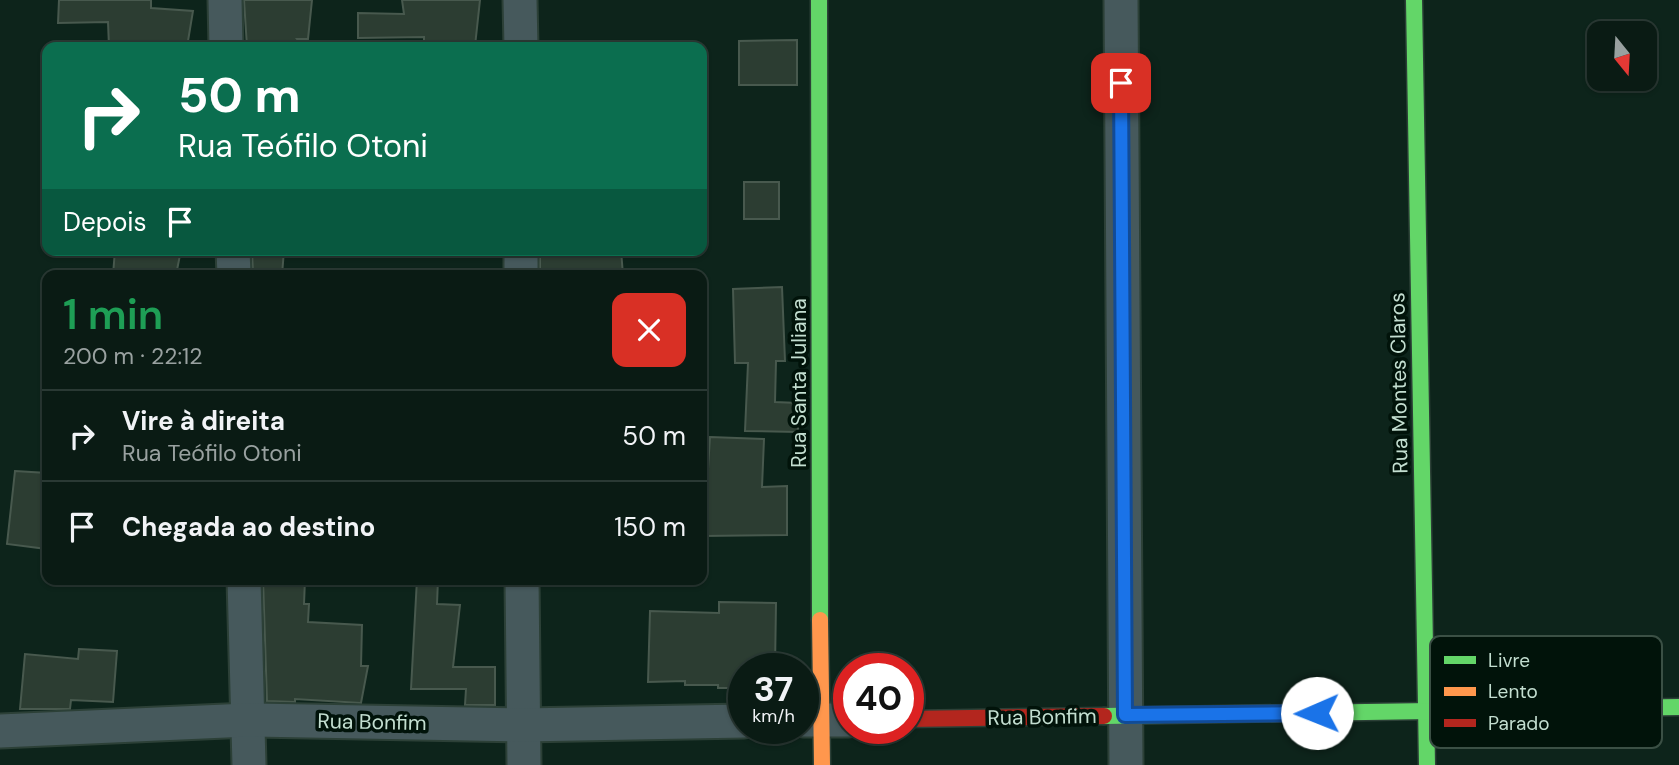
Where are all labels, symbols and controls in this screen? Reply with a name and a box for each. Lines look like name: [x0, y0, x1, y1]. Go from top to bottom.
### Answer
north arrow: [1587, 21, 1657, 91]
map controls: [1587, 21, 1657, 91]
pin: [1091, 53, 1151, 113]
text: 50 m: [178, 63, 301, 127]
icon: arrive: [1102, 64, 1140, 102]
icon: right: [63, 70, 154, 161]
text: Rua Teófilo Otoni: [178, 125, 428, 167]
icon: arrive: [161, 203, 199, 241]
text: Depois: [63, 205, 147, 239]
text: 1 min: [63, 287, 163, 342]
street label: Rua Montes Claros: [1383, 292, 1415, 474]
button: close: [612, 293, 686, 367]
street label: Rua Santa Juliana: [785, 298, 813, 468]
text: 200 m · 22:12: [63, 341, 202, 371]
text: Vire à direita: [122, 404, 285, 438]
icon: right: [63, 417, 101, 455]
text: 50 m: [622, 419, 686, 453]
text: Rua Teófilo Otoni: [122, 438, 302, 468]
icon: arrive: [63, 508, 101, 546]
text: Chegada ao destino: [122, 510, 375, 544]
text: 150 m: [614, 510, 686, 544]
legend: [1430, 636, 1662, 748]
text: Livre: [1488, 648, 1530, 673]
speed limit sign: 40: [833, 653, 924, 744]
text: 37: [754, 666, 793, 712]
position arrow: [1280, 676, 1354, 750]
text: Lento: [1488, 679, 1538, 704]
street label: Rua Bonfim: [987, 702, 1097, 732]
text: km/h: [752, 704, 795, 728]
street label: Rua Bonfim: [317, 707, 427, 737]
text: Parado: [1488, 711, 1549, 736]

